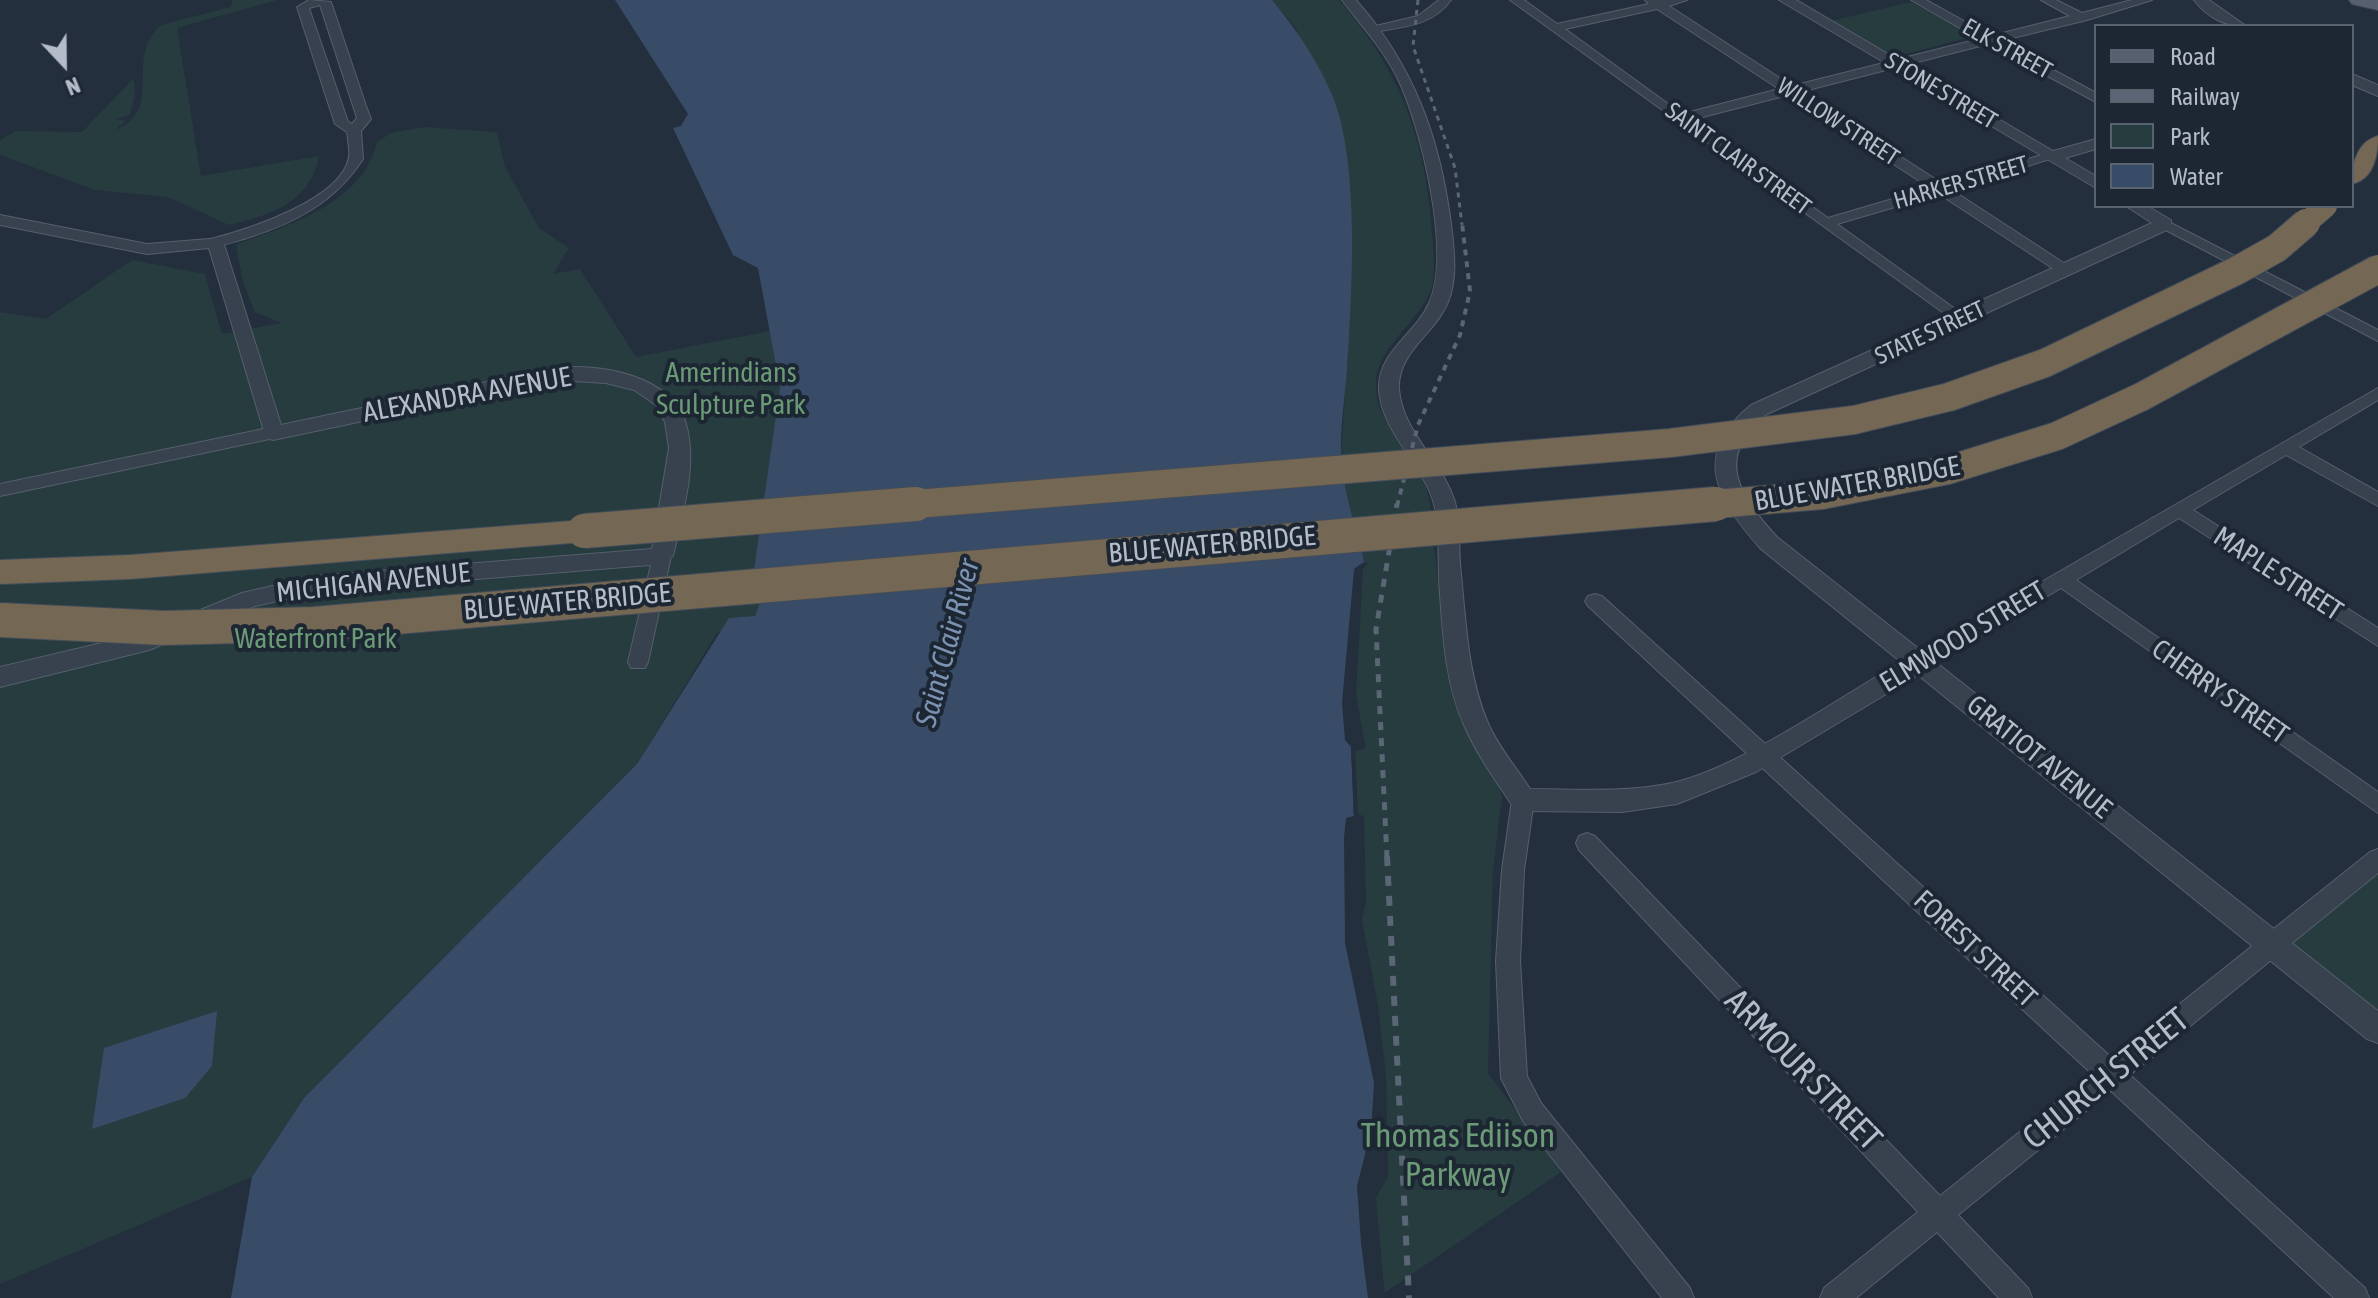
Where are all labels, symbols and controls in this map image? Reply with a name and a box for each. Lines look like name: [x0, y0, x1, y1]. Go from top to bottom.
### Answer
street label: ELK STREET: [1957, 13, 2057, 85]
north arrow: [24, 24, 104, 104]
legend: [2094, 24, 2354, 208]
text: Road: [2170, 43, 2216, 70]
street label: STONE STREET: [1880, 46, 2002, 136]
text: N: [62, 72, 84, 101]
street label: WILLOW STREET: [1772, 72, 1904, 172]
text: Railway: [2170, 83, 2240, 110]
street label: SAINT CLAIR STREET: [1660, 97, 1816, 221]
text: Park: [2170, 123, 2210, 150]
street label: HARKER STREET: [1890, 150, 2032, 216]
text: Water: [2170, 163, 2223, 190]
street label: STATE STREET: [1870, 295, 1990, 371]
park label: Amerindians Sculpture Park: [656, 356, 806, 422]
street label: ALEXANDRA AVENUE: [361, 360, 573, 430]
street label: BLUE WATER BRIDGE: [1752, 449, 1962, 519]
street label: BLUE WATER BRIDGE: [1107, 519, 1317, 571]
street label: MAPLE STREET: [2207, 520, 2349, 628]
water label: Saint Clair River: [908, 555, 988, 731]
street label: MICHIGAN AVENUE: [274, 556, 472, 610]
street label: ELMWOOD STREET: [1874, 574, 2052, 700]
street label: BLUE WATER BRIDGE: [462, 576, 672, 628]
park label: Waterfront Park: [235, 622, 397, 656]
street label: CHERRY STREET: [2145, 633, 2295, 751]
street label: GRATIOT AVENUE: [1960, 688, 2118, 826]
street label: FOREST STREET: [1907, 884, 2043, 1014]
street label: ARMOUR STREET: [1716, 981, 1890, 1159]
street label: CHURCH STREET: [2015, 1000, 2197, 1158]
park label: Thomas Ediison Parkway: [1361, 1116, 1555, 1196]

